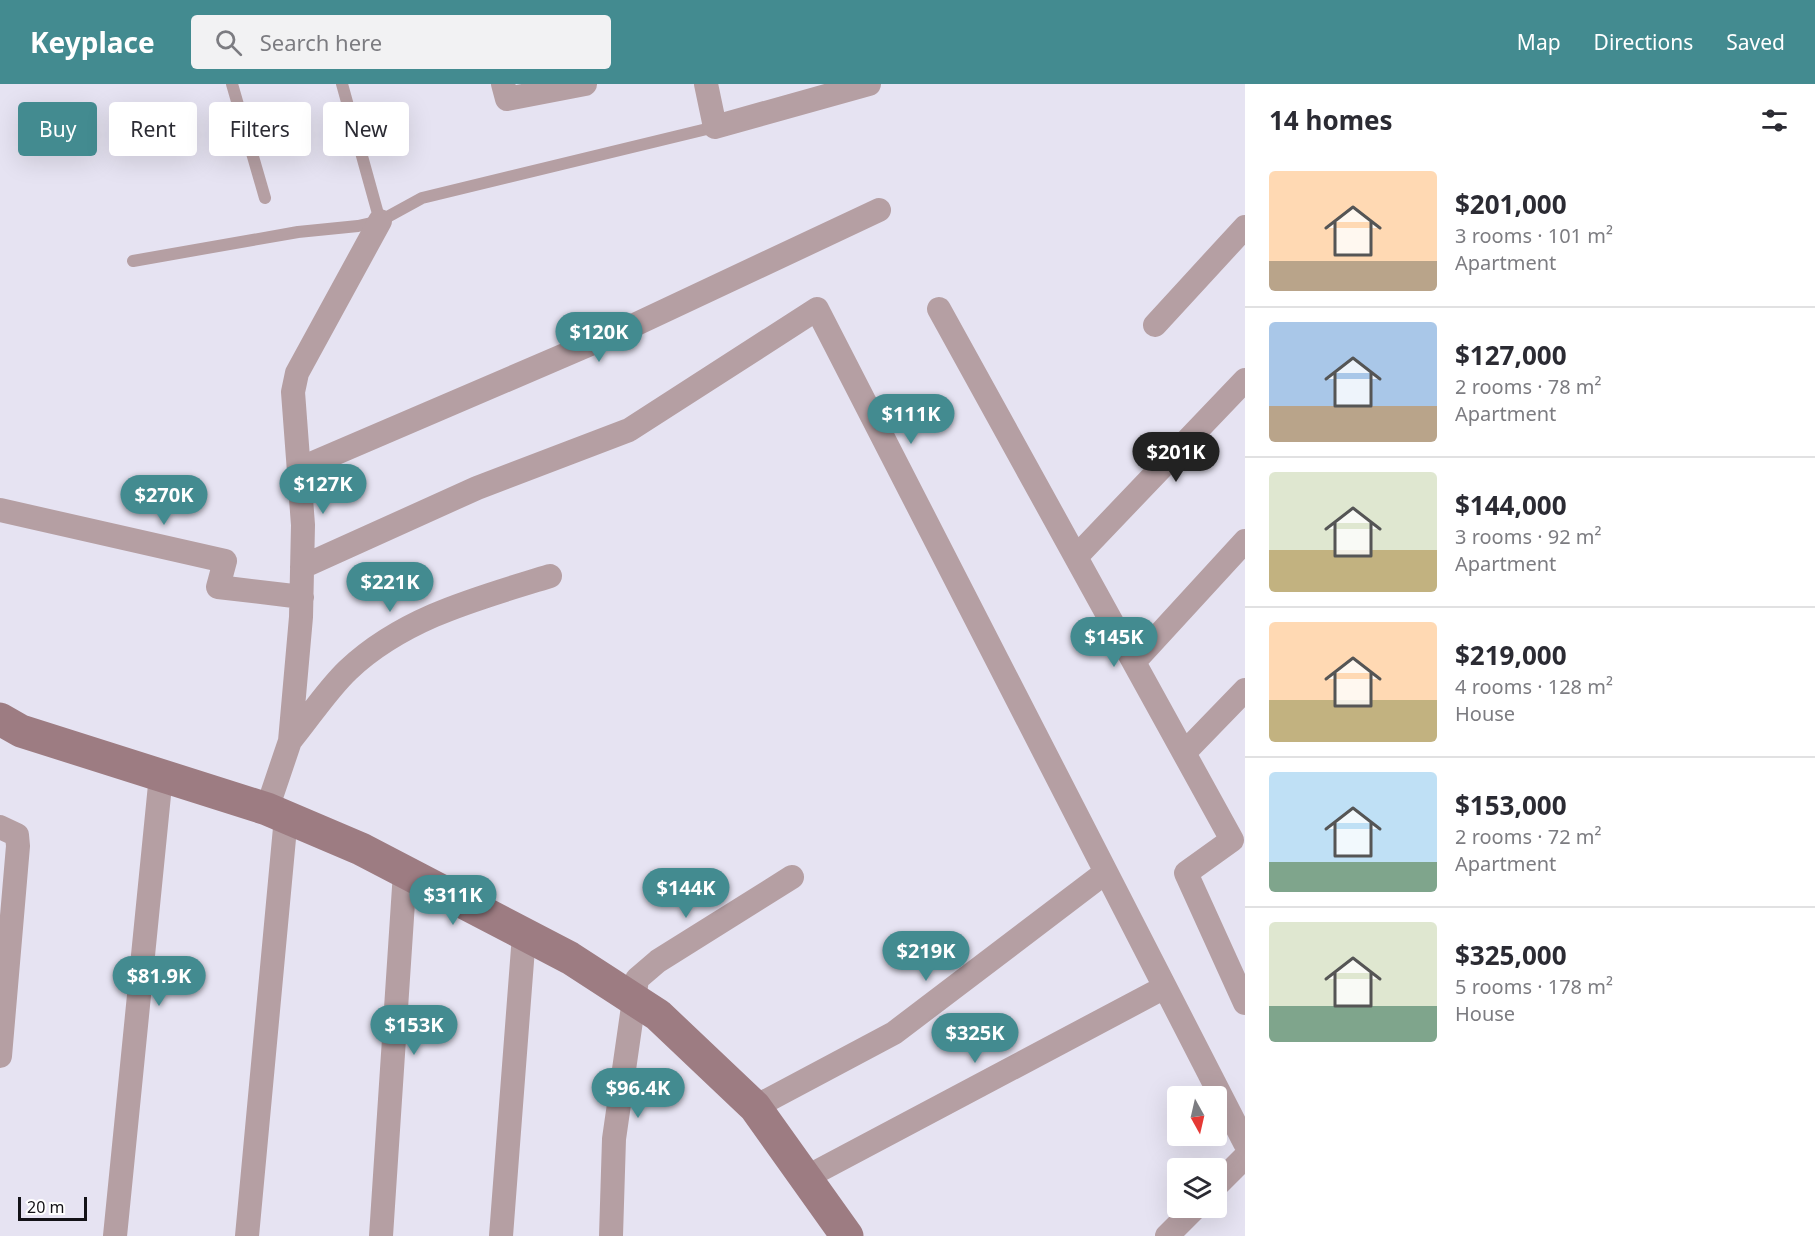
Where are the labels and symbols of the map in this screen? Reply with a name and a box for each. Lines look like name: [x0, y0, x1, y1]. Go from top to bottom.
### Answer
pin: $120K: [557, 312, 641, 363]
pin: $111K: [869, 394, 953, 445]
pin: $201K: [1134, 432, 1218, 483]
pin: $127K: [281, 464, 365, 515]
pin: $270K: [122, 475, 206, 526]
pin: $221K: [348, 562, 432, 613]
pin: $145K: [1072, 617, 1156, 668]
pin: $144K: [644, 868, 728, 919]
pin: $311K: [411, 875, 495, 926]
pin: $219K: [884, 931, 968, 982]
pin: $81.9K: [110, 956, 208, 1007]
pin: $153K: [372, 1005, 456, 1056]
pin: $325K: [933, 1013, 1017, 1064]
pin: $96.4K: [589, 1068, 687, 1119]
north arrow: [1167, 1086, 1227, 1146]
scale bar: [18, 1194, 87, 1222]

